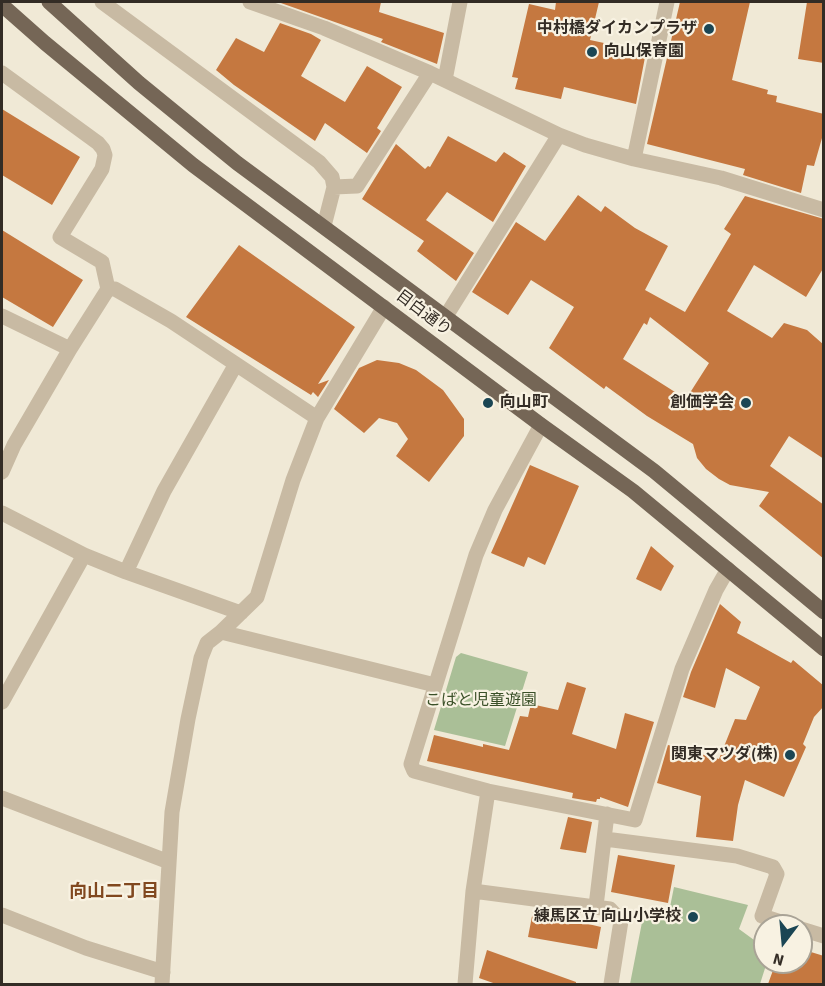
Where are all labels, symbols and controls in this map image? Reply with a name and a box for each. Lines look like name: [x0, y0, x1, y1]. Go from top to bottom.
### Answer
place label: 中村橋ダイカンプラザ: [537, 19, 697, 39]
marker: 中村橋ダイカンプラザ: [702, 22, 716, 36]
place label: 向山保育園: [604, 42, 684, 62]
marker: 向山保育園: [585, 45, 599, 59]
street label: 目白通り: [392, 287, 454, 341]
place label: 向山町: [500, 393, 548, 413]
place label: 創価学会: [670, 393, 734, 413]
marker: 向山町: [481, 396, 495, 410]
marker: 創価学会: [739, 396, 753, 410]
park label: こばと児童遊園: [425, 691, 537, 711]
place label: 関東マツダ(株): [671, 745, 778, 765]
marker: 関東マツダ(株): [783, 748, 797, 762]
district label: 向山二丁目: [69, 882, 159, 904]
place label: 練馬区立 向山小学校: [534, 907, 681, 927]
marker: 練馬区立 向山小学校: [686, 910, 700, 924]
north arrow: [753, 914, 813, 974]
text: N: [770, 947, 787, 971]

